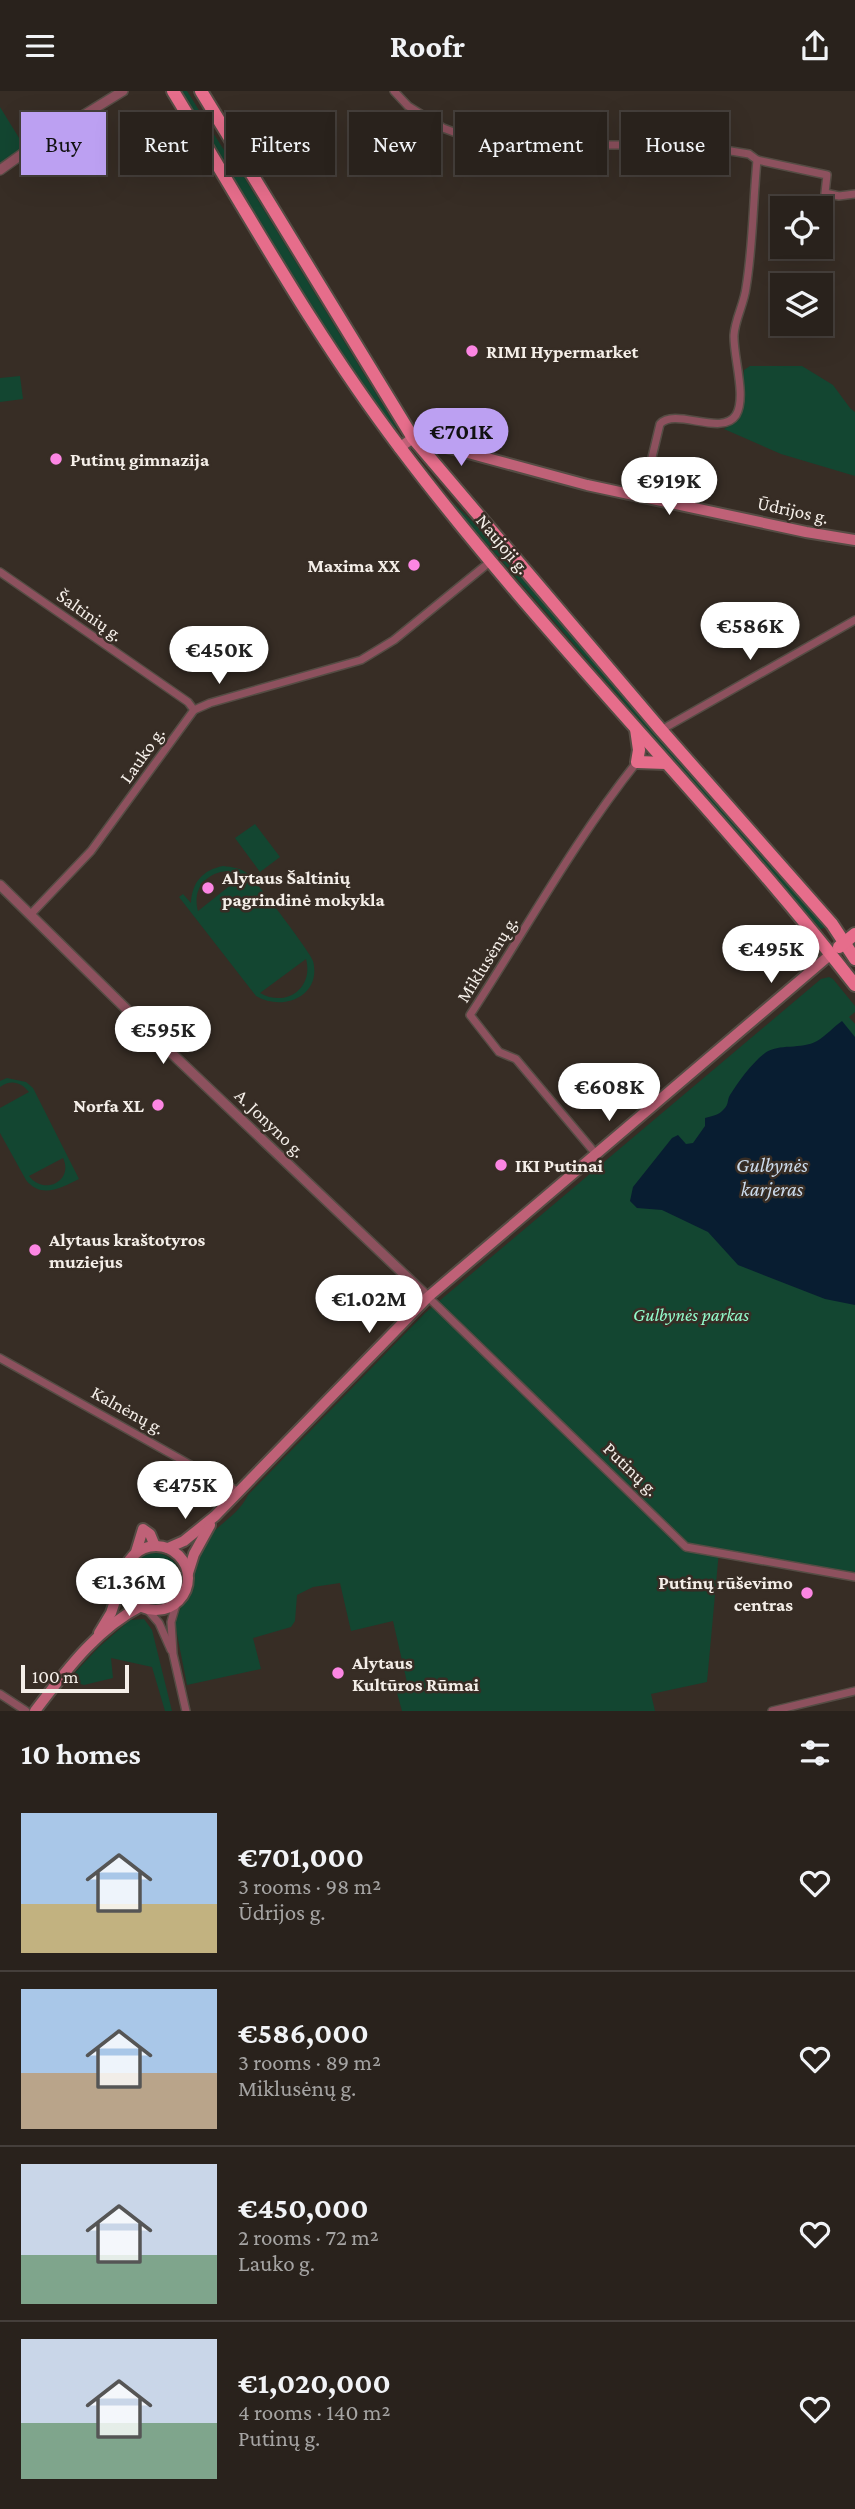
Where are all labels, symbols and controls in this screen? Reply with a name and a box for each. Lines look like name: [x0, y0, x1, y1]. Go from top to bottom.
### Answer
icon: menu: [21, 27, 59, 65]
icon: share: [796, 27, 834, 65]
text: Roofr: [390, 28, 465, 64]
chip: Buy: [21, 112, 106, 175]
chip: Rent: [120, 112, 212, 175]
chip: Filters: [226, 112, 335, 175]
chip: New: [349, 112, 441, 175]
chip: Apartment: [455, 112, 607, 175]
chip: House: [621, 112, 729, 175]
map controls: [770, 196, 833, 336]
button: locate: [770, 196, 833, 259]
button: layers: [770, 273, 833, 336]
place label: RIMI Hypermarket: [486, 341, 639, 362]
marker: RIMI Hypermarket: [464, 343, 480, 359]
pin: €701K: [412, 409, 510, 468]
text: €701K: [429, 418, 493, 444]
place label: Putinų gimnazija: [70, 449, 210, 471]
marker: Putinų gimnazija: [48, 451, 64, 467]
pin: €919K: [620, 457, 718, 517]
text: €919K: [637, 467, 701, 493]
street label: Ūdrijos g.: [755, 492, 831, 529]
street label: Naujoji g.: [471, 510, 534, 579]
place label: Maxima XX: [308, 555, 401, 576]
marker: Maxima XX: [406, 557, 422, 573]
street label: Šaltinių g.: [53, 585, 127, 645]
pin: €586K: [701, 603, 799, 662]
text: €586K: [717, 612, 783, 638]
pin: €450K: [170, 627, 268, 686]
text: €450K: [185, 636, 253, 662]
street label: Lauko g.: [115, 723, 169, 787]
place label: Alytaus Šaltinių pagrindinė mokykla: [221, 867, 386, 910]
marker: Alytaus Šaltinių pagrindinė mokykla: [200, 880, 216, 896]
street label: Miklusėnų g.: [452, 912, 522, 1006]
pin: €495K: [722, 925, 820, 985]
text: €495K: [738, 935, 804, 961]
pin: €595K: [114, 1007, 212, 1066]
text: €595K: [131, 1016, 195, 1042]
pin: €608K: [560, 1063, 658, 1123]
text: €608K: [574, 1073, 644, 1099]
street label: A. Jonyno g.: [231, 1084, 309, 1162]
place label: Norfa XL: [73, 1095, 145, 1116]
marker: Norfa XL: [150, 1097, 166, 1113]
water label: Gulbynės karjeras: [736, 1153, 809, 1201]
place label: IKI Putinai: [515, 1155, 603, 1176]
marker: IKI Putinai: [493, 1157, 509, 1173]
place label: Alytaus kraštotyros muziejus: [48, 1229, 206, 1273]
marker: Alytaus kraštotyros muziejus: [27, 1242, 43, 1258]
pin: €1.02M: [312, 1275, 426, 1335]
text: €1.02M: [331, 1285, 407, 1311]
park label: Gulbynės parkas: [633, 1304, 749, 1325]
street label: Kalnėnų g.: [88, 1381, 168, 1439]
street label: Putinų g.: [599, 1438, 663, 1500]
pin: €475K: [136, 1461, 234, 1521]
text: €475K: [153, 1471, 217, 1497]
pin: €1.36M: [72, 1559, 186, 1618]
text: €1.36M: [92, 1568, 166, 1594]
place label: Putinų rūševimo centras: [658, 1572, 793, 1615]
marker: Putinų rūševimo centras: [799, 1585, 815, 1601]
place label: Alytaus Kultūros Rūmai: [351, 1652, 479, 1695]
scale bar: [21, 1662, 130, 1694]
marker: Alytaus Kultūros Rūmai: [330, 1665, 346, 1681]
text: 100 m: [32, 1666, 79, 1687]
icon: filters: [796, 1734, 834, 1772]
text: 10 homes: [21, 1737, 141, 1770]
text: €701,000: [238, 1840, 364, 1873]
icon: home: [77, 1841, 161, 1925]
icon: heart: [796, 1864, 834, 1902]
text: 3 rooms · 98 m²: [238, 1873, 381, 1899]
text: Ūdrijos g.: [238, 1899, 325, 1925]
text: €586,000: [238, 2016, 369, 2049]
icon: home: [77, 2017, 161, 2101]
icon: heart: [796, 2040, 834, 2078]
text: 3 rooms · 89 m²: [238, 2049, 381, 2075]
text: Miklusėnų g.: [238, 2075, 356, 2101]
text: €450,000: [238, 2191, 368, 2224]
icon: home: [77, 2192, 161, 2276]
icon: heart: [796, 2215, 834, 2253]
text: 2 rooms · 72 m²: [238, 2224, 379, 2250]
text: Lauko g.: [238, 2250, 315, 2276]
text: €1,020,000: [238, 2366, 391, 2399]
icon: home: [77, 2367, 161, 2451]
icon: heart: [796, 2390, 834, 2428]
text: 4 rooms · 140 m²: [238, 2399, 390, 2425]
text: Putinų g.: [238, 2425, 320, 2451]

